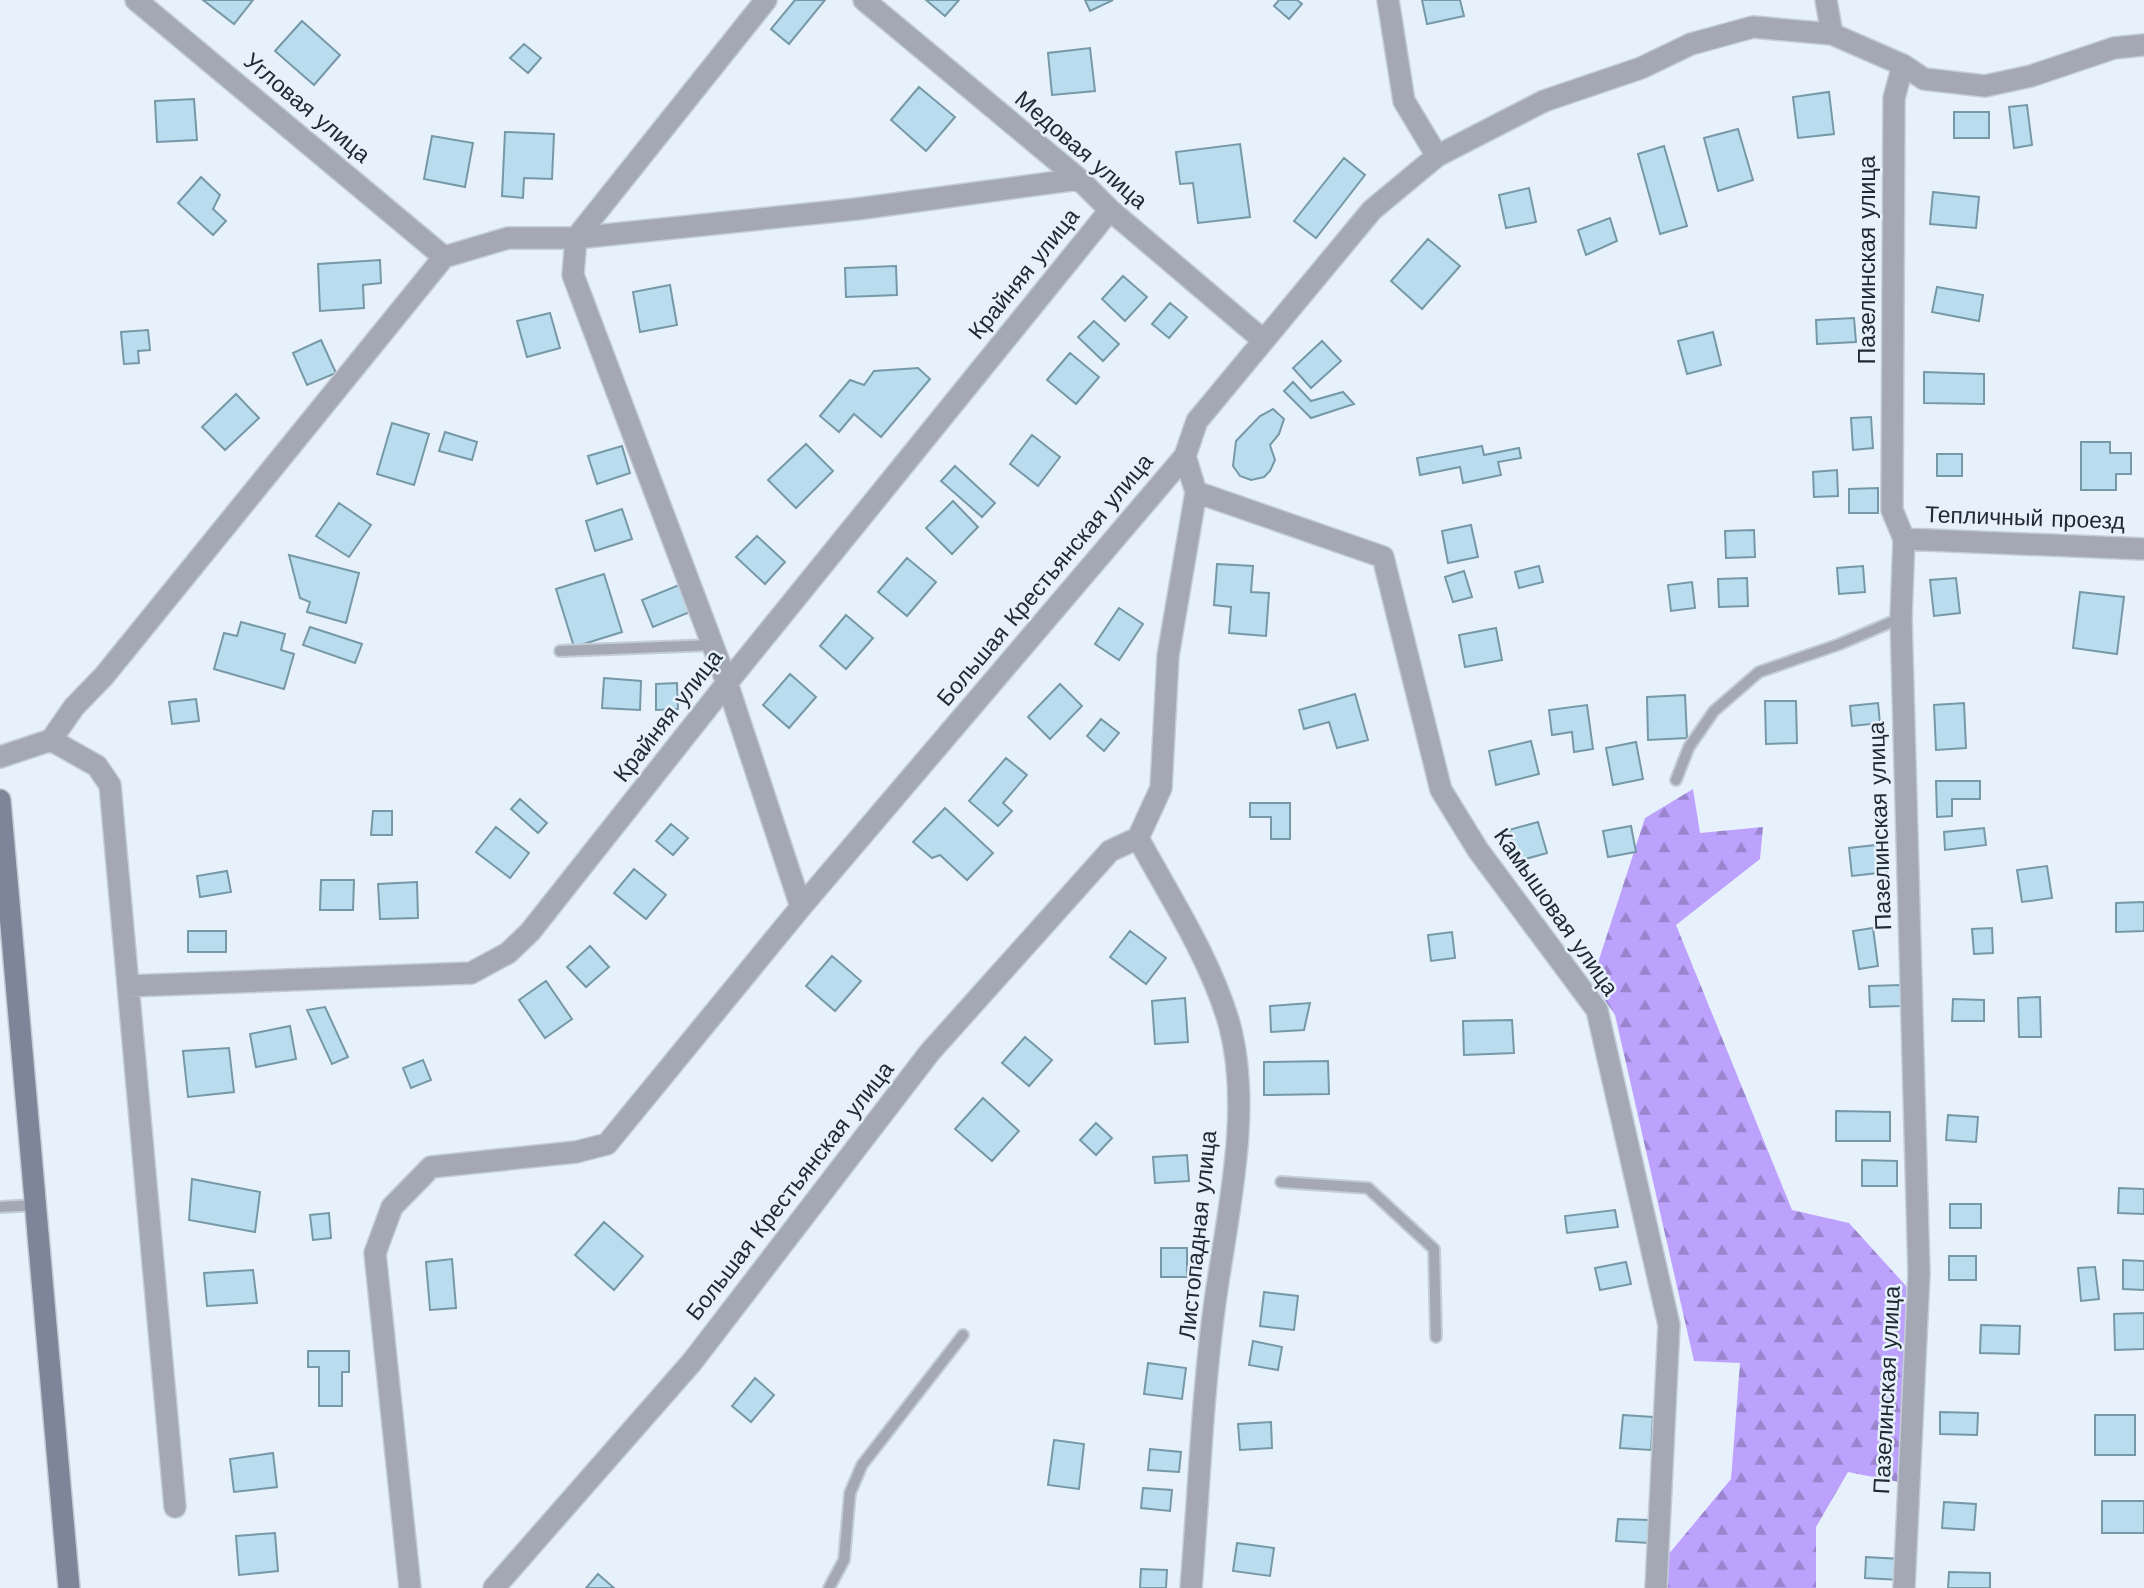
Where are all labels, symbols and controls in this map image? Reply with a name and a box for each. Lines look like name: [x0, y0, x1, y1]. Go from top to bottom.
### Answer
street label: Угловая улица: [238, 47, 376, 169]
street label: Медовая улица: [1009, 85, 1153, 215]
street label: Пазелинская улица: [1854, 155, 1881, 364]
street label: Крайняя улица: [963, 203, 1085, 345]
street label: Большая Крестьянская улица: [932, 448, 1159, 712]
street label: Тепличный проезд: [1925, 501, 2126, 535]
street label: Крайняя улица: [608, 644, 728, 788]
street label: Пазелинская улица: [1863, 721, 1897, 931]
street label: Камышовая улица: [1488, 823, 1624, 1001]
street label: Большая Крестьянская улица: [681, 1056, 900, 1326]
street label: Листопадная улица: [1174, 1129, 1222, 1341]
street label: Пазелинская улица: [1868, 1285, 1906, 1495]

